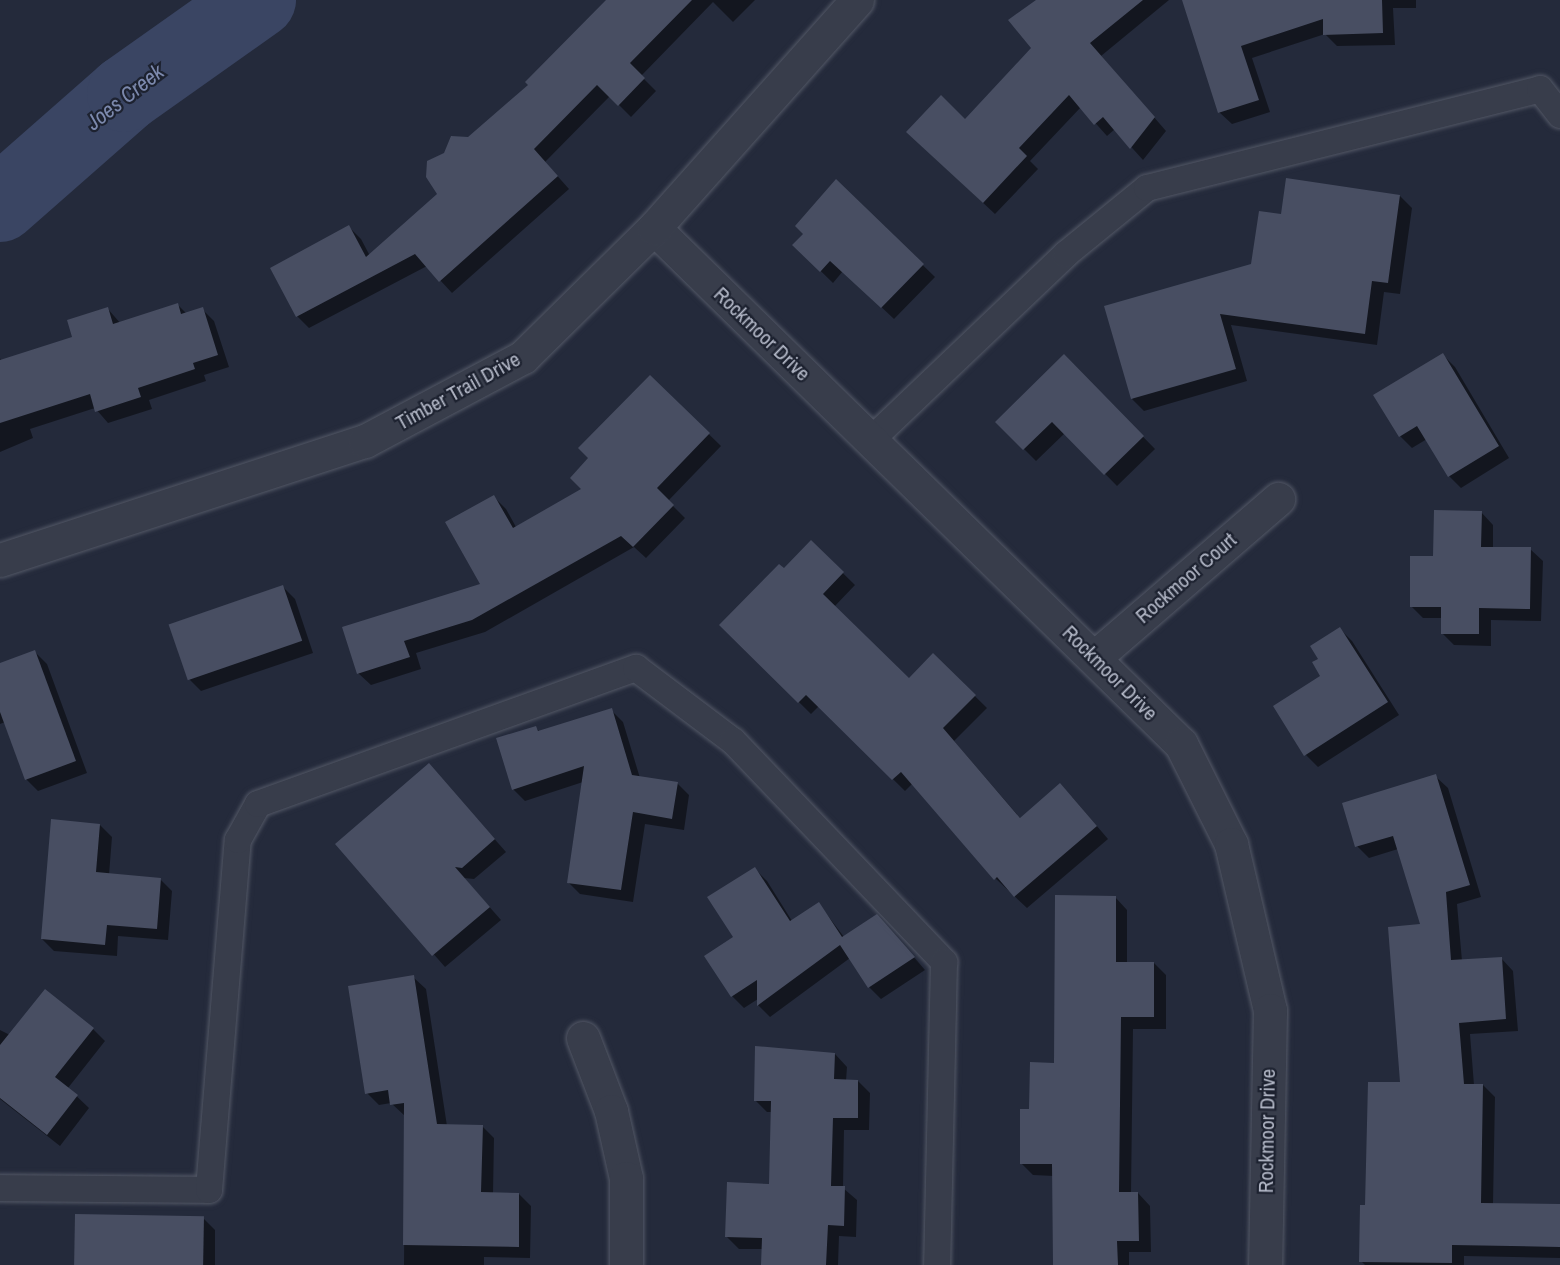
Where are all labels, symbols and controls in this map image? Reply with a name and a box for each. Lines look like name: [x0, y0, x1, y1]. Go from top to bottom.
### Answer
water label: Joes Creek: [81, 59, 169, 135]
street label: Rockmoor Drive: [709, 282, 815, 386]
street label: Timber Trail Drive: [391, 346, 525, 436]
street label: Rockmoor Court: [1130, 527, 1242, 629]
street label: Rockmoor Drive: [1057, 620, 1163, 726]
street label: Rockmoor Drive: [1253, 1069, 1281, 1193]

